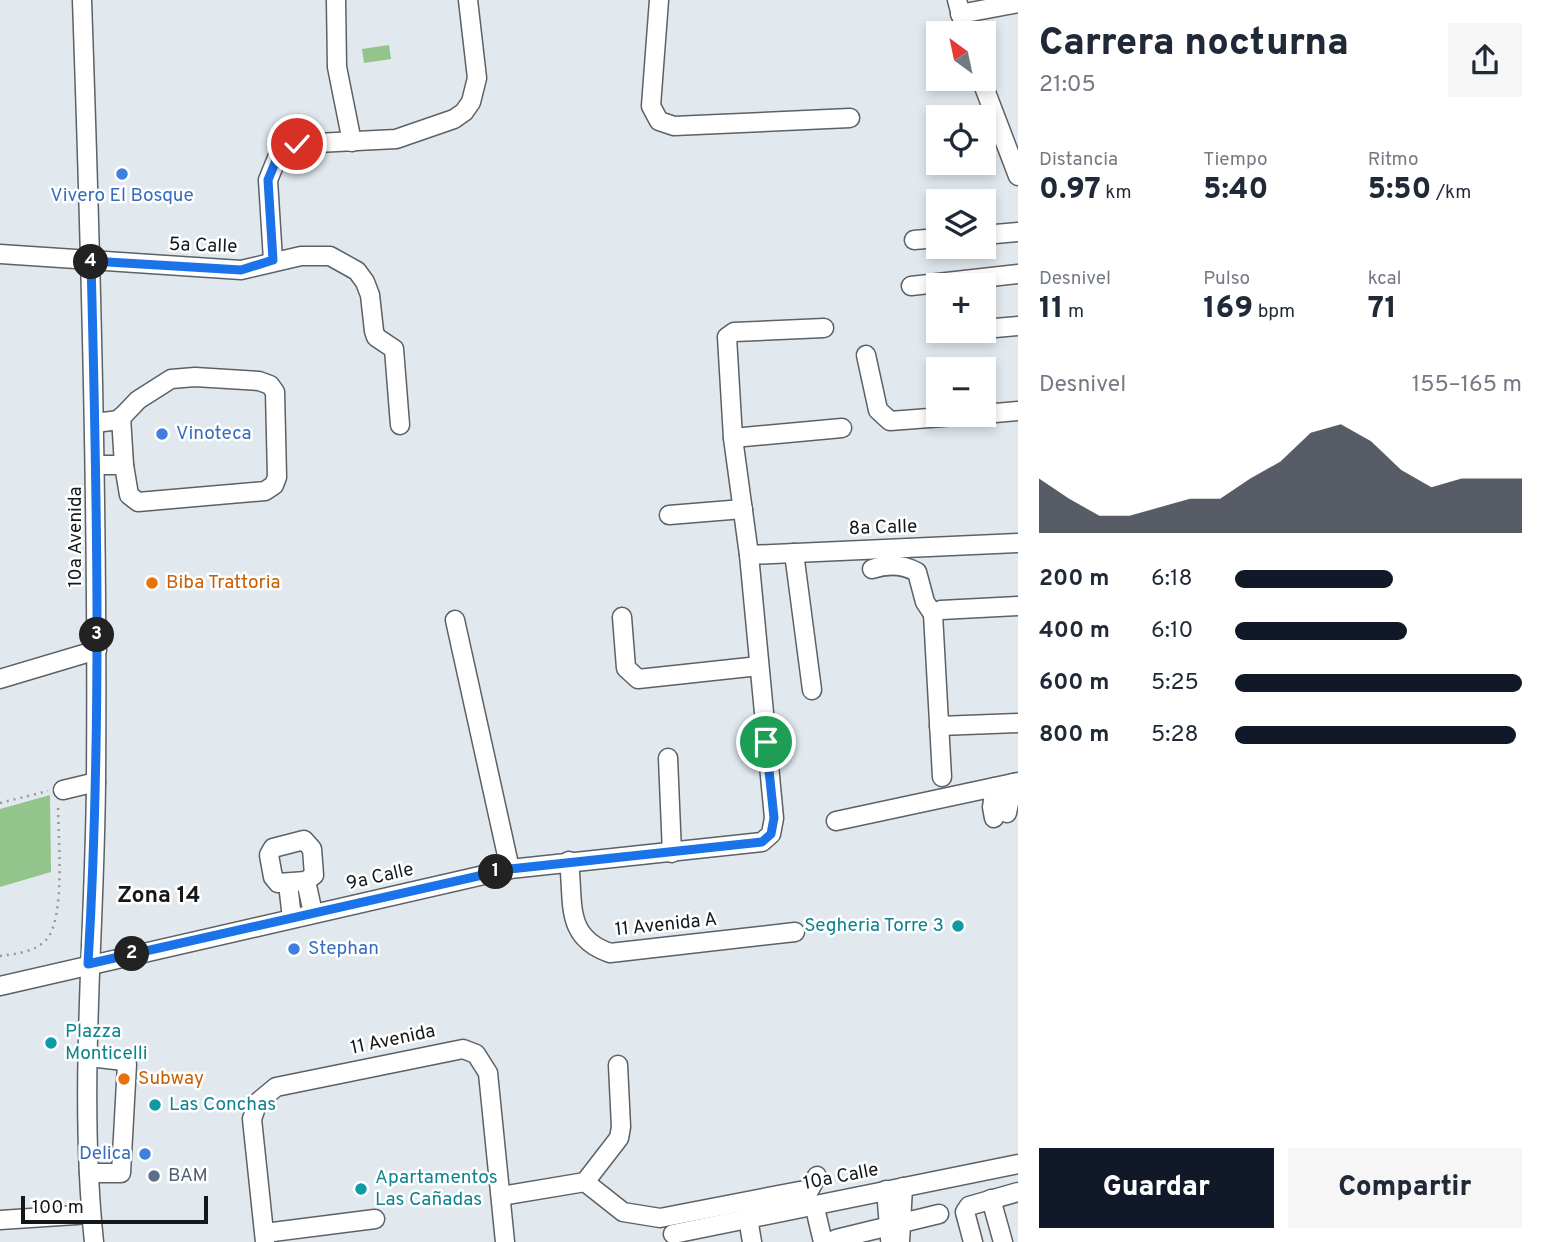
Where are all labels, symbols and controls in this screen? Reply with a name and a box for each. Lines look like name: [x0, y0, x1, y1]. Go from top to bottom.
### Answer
text: Carrera nocturna: [1039, 20, 1349, 69]
north arrow: [926, 21, 996, 91]
map controls: [926, 21, 996, 427]
button: share: [1448, 23, 1522, 97]
text: 21:05: [1039, 71, 1096, 100]
button: locate: [926, 105, 996, 175]
pin: [267, 114, 327, 174]
icon: check: [278, 125, 316, 163]
text: Distancia: [1039, 148, 1118, 172]
text: Tiempo: [1203, 148, 1268, 172]
text: Ritmo: [1368, 148, 1419, 172]
marker: Vivero El Bosque: [114, 166, 130, 182]
text: 0.97: [1039, 172, 1101, 209]
text: 5:40: [1203, 172, 1268, 209]
text: 5:50: [1368, 172, 1431, 209]
text: km: [1101, 181, 1132, 205]
text: /km: [1431, 181, 1471, 205]
place label: Vivero El Bosque: [50, 184, 194, 208]
button: layers: [926, 189, 996, 259]
street label: 5a Calle: [168, 233, 238, 259]
pin: 4: [74, 244, 108, 280]
text: 4: [84, 249, 97, 273]
text: Desnivel: [1039, 267, 1111, 291]
text: Pulso: [1203, 267, 1250, 291]
text: kcal: [1368, 267, 1401, 291]
button: +: [926, 273, 996, 343]
text: 11: [1039, 291, 1064, 328]
text: 169: [1203, 291, 1253, 328]
text: 71: [1368, 291, 1397, 328]
text: m: [1064, 300, 1084, 324]
text: bpm: [1253, 300, 1295, 324]
button: −: [926, 357, 996, 427]
text: Desnivel: [1039, 371, 1126, 400]
text: 155–165 m: [1412, 371, 1522, 400]
place label: Vinoteca: [176, 422, 251, 446]
marker: Vinoteca: [154, 426, 170, 442]
street label: 10a Avenida: [64, 486, 88, 588]
street label: 8a Calle: [848, 515, 918, 541]
text: 200 m: [1039, 565, 1109, 594]
text: 6:18: [1151, 565, 1193, 594]
place label: Biba Trattoria: [166, 571, 281, 595]
marker: Biba Trattoria: [144, 575, 160, 591]
text: 400 m: [1039, 617, 1110, 646]
text: 6:10: [1151, 617, 1193, 646]
pin: 3: [80, 618, 114, 652]
text: 3: [91, 622, 102, 646]
text: 600 m: [1039, 669, 1109, 698]
text: 5:25: [1151, 669, 1199, 698]
pin: [736, 712, 796, 772]
text: 800 m: [1039, 721, 1109, 750]
text: 5:28: [1151, 721, 1199, 750]
icon: arrive: [747, 723, 785, 761]
pin: 1: [478, 854, 514, 890]
street label: 9a Calle: [344, 858, 416, 896]
text: 1: [492, 859, 499, 883]
district label: Zona 14: [117, 882, 201, 911]
street label: 11 Avenida A: [614, 908, 718, 942]
place label: Segheria Torre 3: [804, 914, 944, 938]
marker: Segheria Torre 3: [950, 918, 966, 934]
pin: 2: [114, 936, 150, 972]
place label: Stephan: [308, 937, 379, 961]
text: 2: [126, 941, 137, 965]
marker: Stephan: [286, 941, 302, 957]
street label: 11 Avenida: [348, 1019, 438, 1061]
place label: Plazza Monticelli: [65, 1020, 148, 1066]
marker: Plazza Monticelli: [43, 1035, 59, 1051]
place label: Subway: [138, 1067, 204, 1091]
marker: Subway: [116, 1071, 132, 1087]
place label: Las Conchas: [169, 1093, 276, 1117]
marker: Las Conchas: [147, 1097, 163, 1113]
place label: Delica: [79, 1142, 131, 1166]
marker: Delica: [137, 1146, 153, 1162]
button: Guardar: [1039, 1148, 1274, 1228]
button: Compartir: [1288, 1148, 1522, 1228]
street label: 10a Calle: [801, 1158, 881, 1196]
place label: BAM: [168, 1164, 208, 1188]
place label: Apartamentos Las Cañadas: [375, 1166, 498, 1212]
marker: BAM: [146, 1168, 162, 1184]
marker: Apartamentos Las Cañadas: [353, 1181, 369, 1197]
scale bar: [21, 1193, 208, 1225]
text: 100 m: [32, 1196, 84, 1220]

